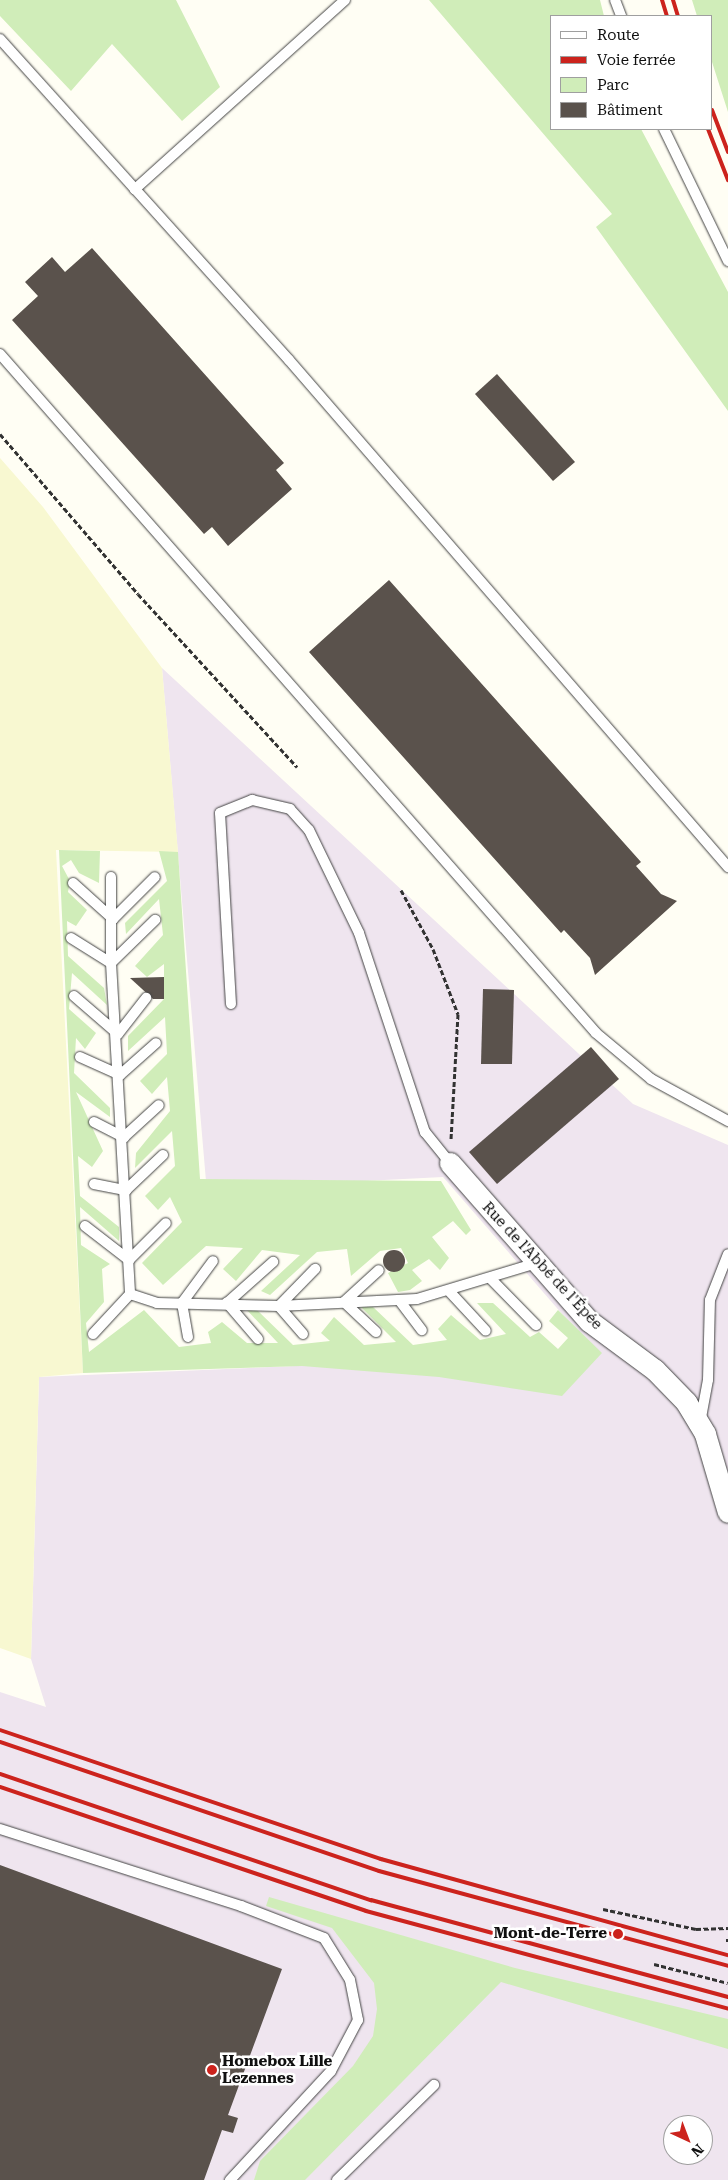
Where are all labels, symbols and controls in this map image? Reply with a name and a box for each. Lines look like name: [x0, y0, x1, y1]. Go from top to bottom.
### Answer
legend: [550, 15, 713, 130]
text: Route: [597, 26, 639, 44]
text: Voie ferrée: [597, 51, 675, 69]
text: Parc: [597, 76, 629, 94]
text: Bâtiment: [597, 101, 663, 119]
street label: Rue de l'Abbé de l'Épée: [478, 1198, 606, 1334]
place label: Mont-de-Terre: [494, 1925, 607, 1943]
marker: Mont-de-Terre: [611, 1927, 625, 1941]
place label: Homebox Lille Lezennes: [222, 2052, 332, 2087]
marker: Homebox Lille Lezennes: [206, 2064, 218, 2076]
north arrow: [663, 2115, 713, 2165]
text: N: [688, 2141, 707, 2160]

